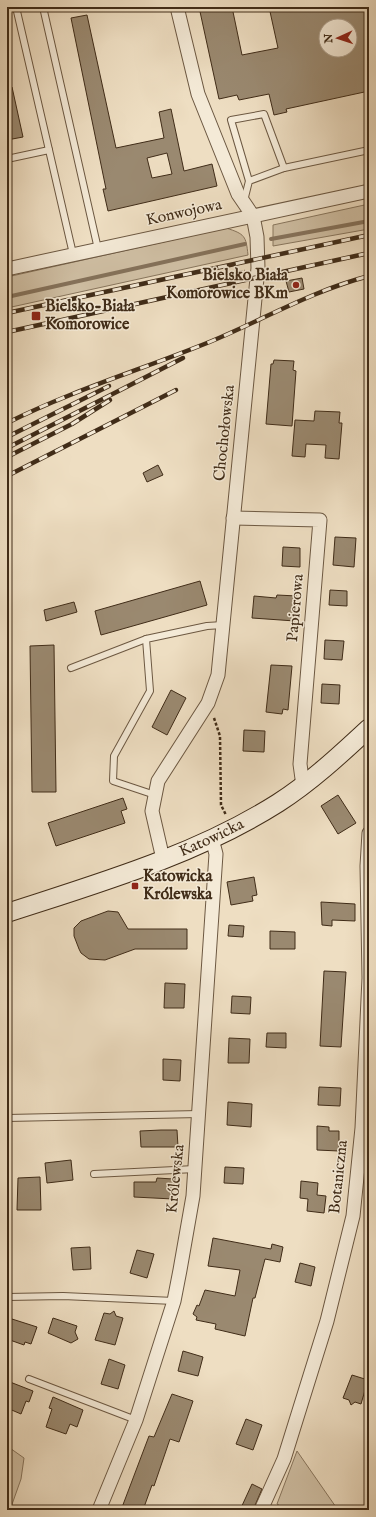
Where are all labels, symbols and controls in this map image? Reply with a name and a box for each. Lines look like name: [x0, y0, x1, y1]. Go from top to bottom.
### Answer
north arrow: [318, 18, 358, 58]
text: N: [322, 33, 336, 45]
street label: Konwojowa: [144, 195, 224, 231]
place label: Bielsko Biała Komorowice BKm: [166, 266, 289, 304]
marker: Bielsko Biała Komorowice BKm: [291, 280, 301, 290]
place label: Bielsko-Biała Komorowice: [45, 297, 136, 335]
marker: Bielsko-Biała Komorowice: [30, 310, 42, 322]
street label: Chochołowska: [210, 384, 240, 482]
street label: Papierowa: [283, 573, 309, 643]
street label: Katowicka: [176, 815, 248, 862]
place label: Katowicka Królewska: [143, 867, 214, 905]
marker: Katowicka Królewska: [130, 881, 140, 891]
street label: Botaniczna: [325, 1139, 353, 1215]
street label: Królewska: [162, 1143, 190, 1214]

